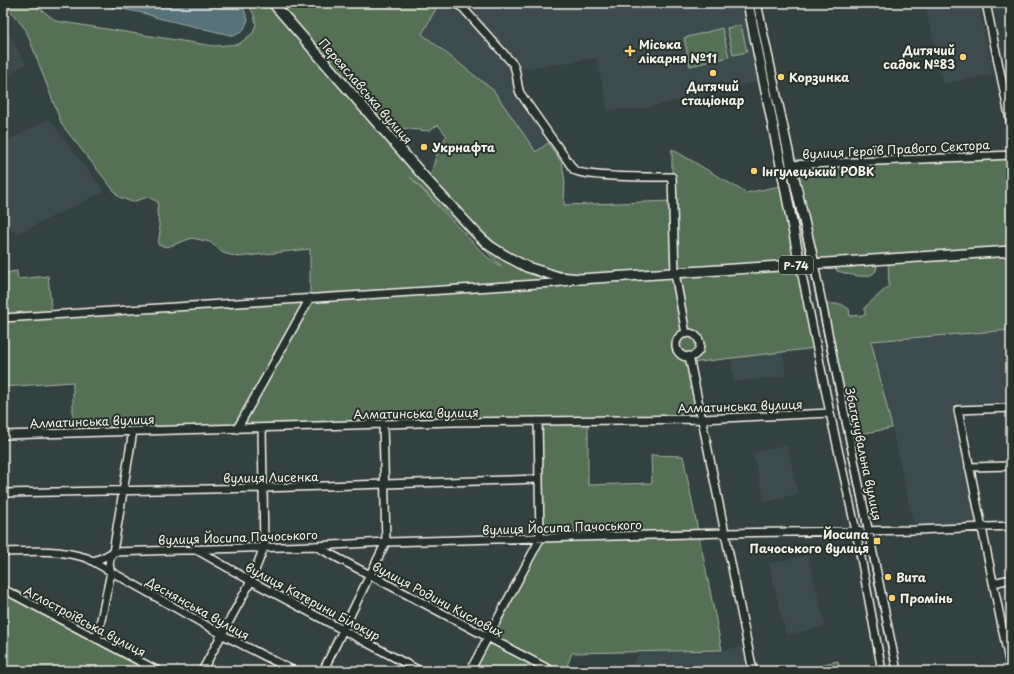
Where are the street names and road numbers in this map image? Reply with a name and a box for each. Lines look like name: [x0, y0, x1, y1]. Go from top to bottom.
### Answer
street label: Переяславська вулиця: [315, 34, 417, 148]
street label: вулиця Героїв Правого Сектора: [802, 135, 991, 163]
road number: Р-74: [779, 256, 813, 274]
street label: Збагачувальна вулиця: [841, 386, 887, 522]
street label: Алматинська вулиця: [677, 395, 803, 417]
street label: Алматинська вулиця: [353, 403, 479, 423]
street label: Алматинська вулиця: [29, 410, 155, 432]
street label: вулиця Лисенка: [223, 467, 319, 487]
street label: вулиця Йосипа Пачоського: [482, 515, 642, 539]
street label: вулиця Йосипа Пачоського: [158, 525, 318, 549]
street label: вулиця Родини Кислових: [369, 557, 507, 641]
street label: вулиця Катерини Білокур: [242, 558, 384, 644]
street label: Деснянська вулиця: [142, 572, 253, 644]
street label: Аглостроївська вулиця: [21, 581, 149, 661]

